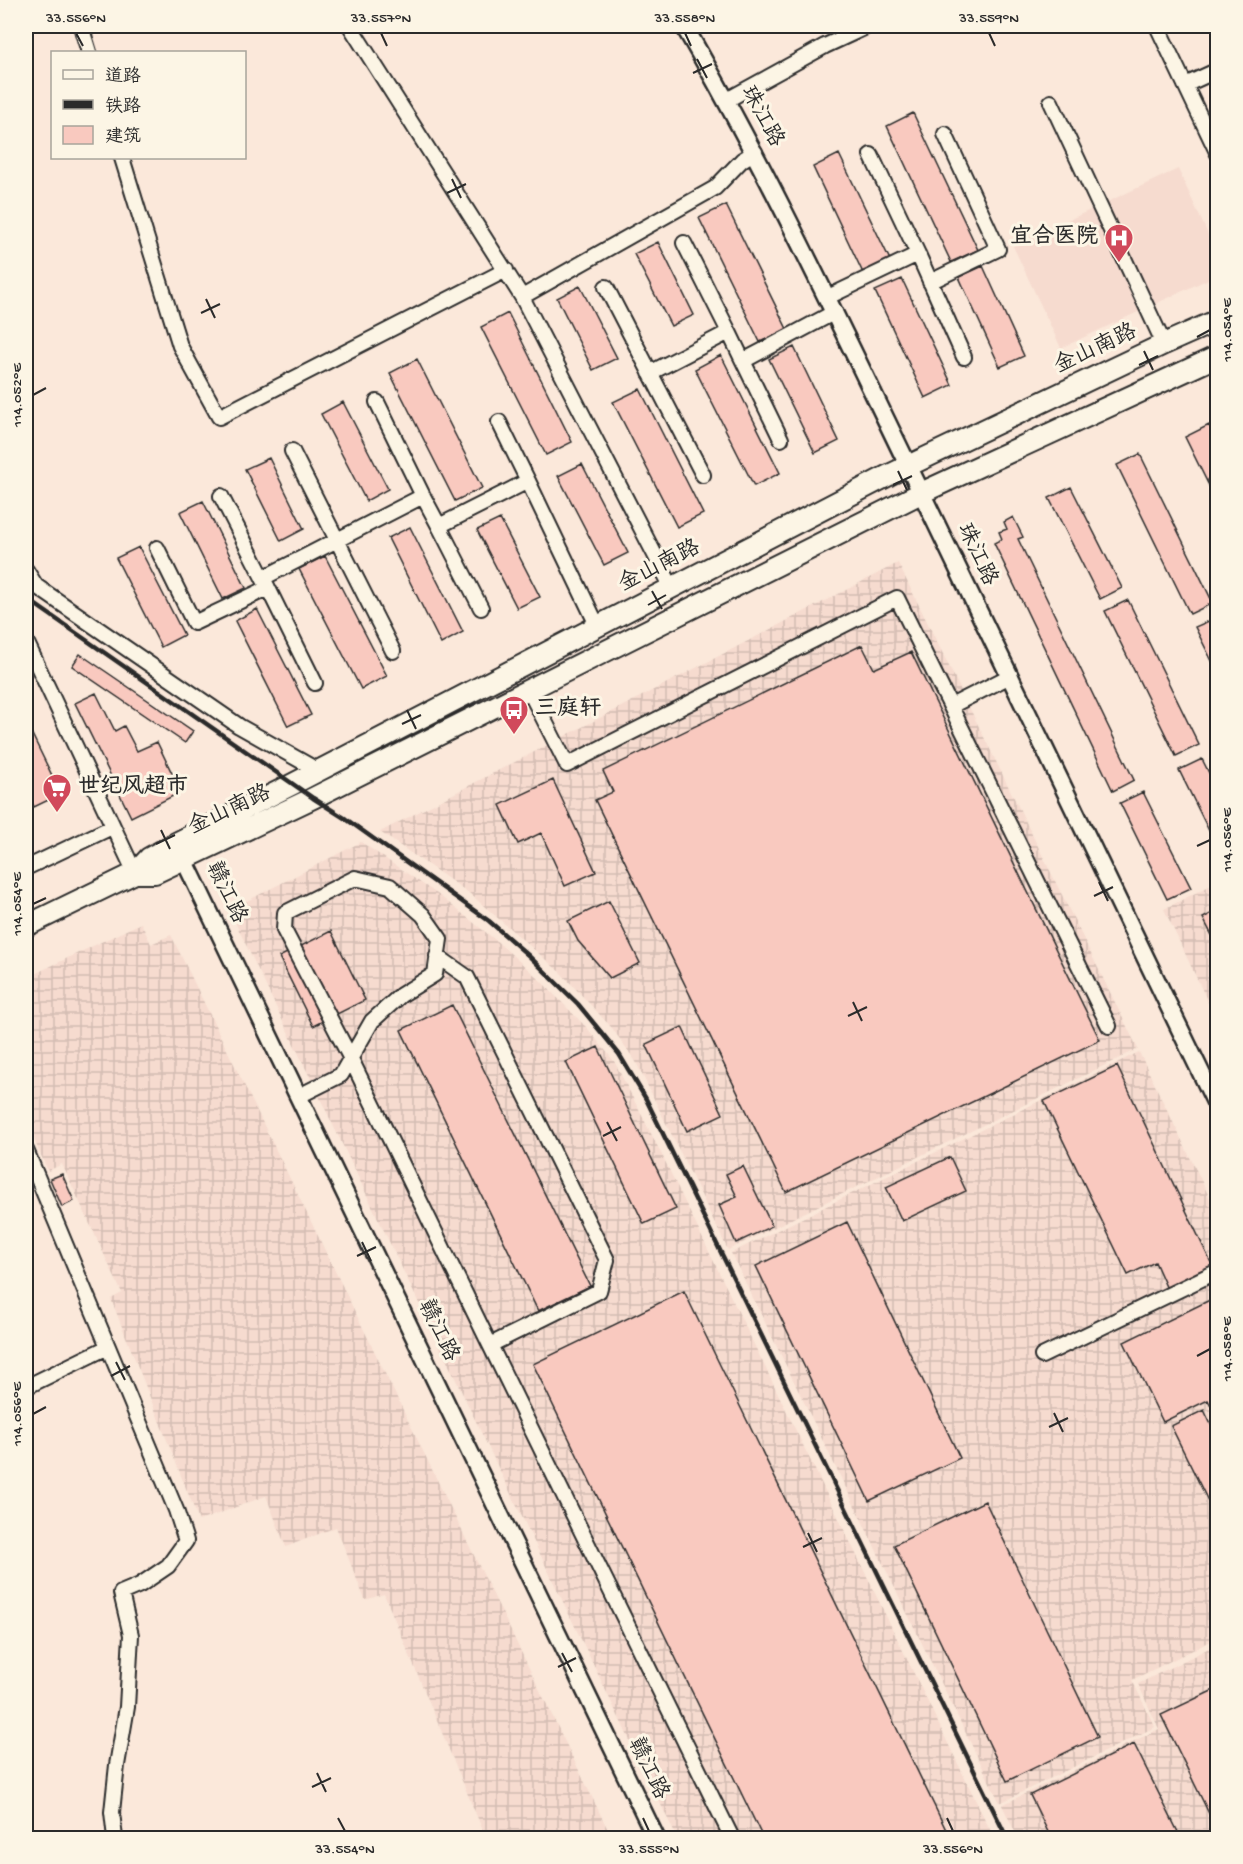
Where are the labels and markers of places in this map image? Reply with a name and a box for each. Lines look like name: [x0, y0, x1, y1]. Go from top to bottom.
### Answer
hospital icon: 宜合医院: [1103, 222, 1135, 264]
place label: 宜合医院: [1010, 223, 1098, 251]
bus stop icon: 三庭轩: [498, 694, 530, 736]
place label: 三庭轩: [535, 695, 601, 723]
supermarket icon: 世纪风超市: [41, 772, 73, 814]
place label: 世纪风超市: [78, 773, 188, 801]

